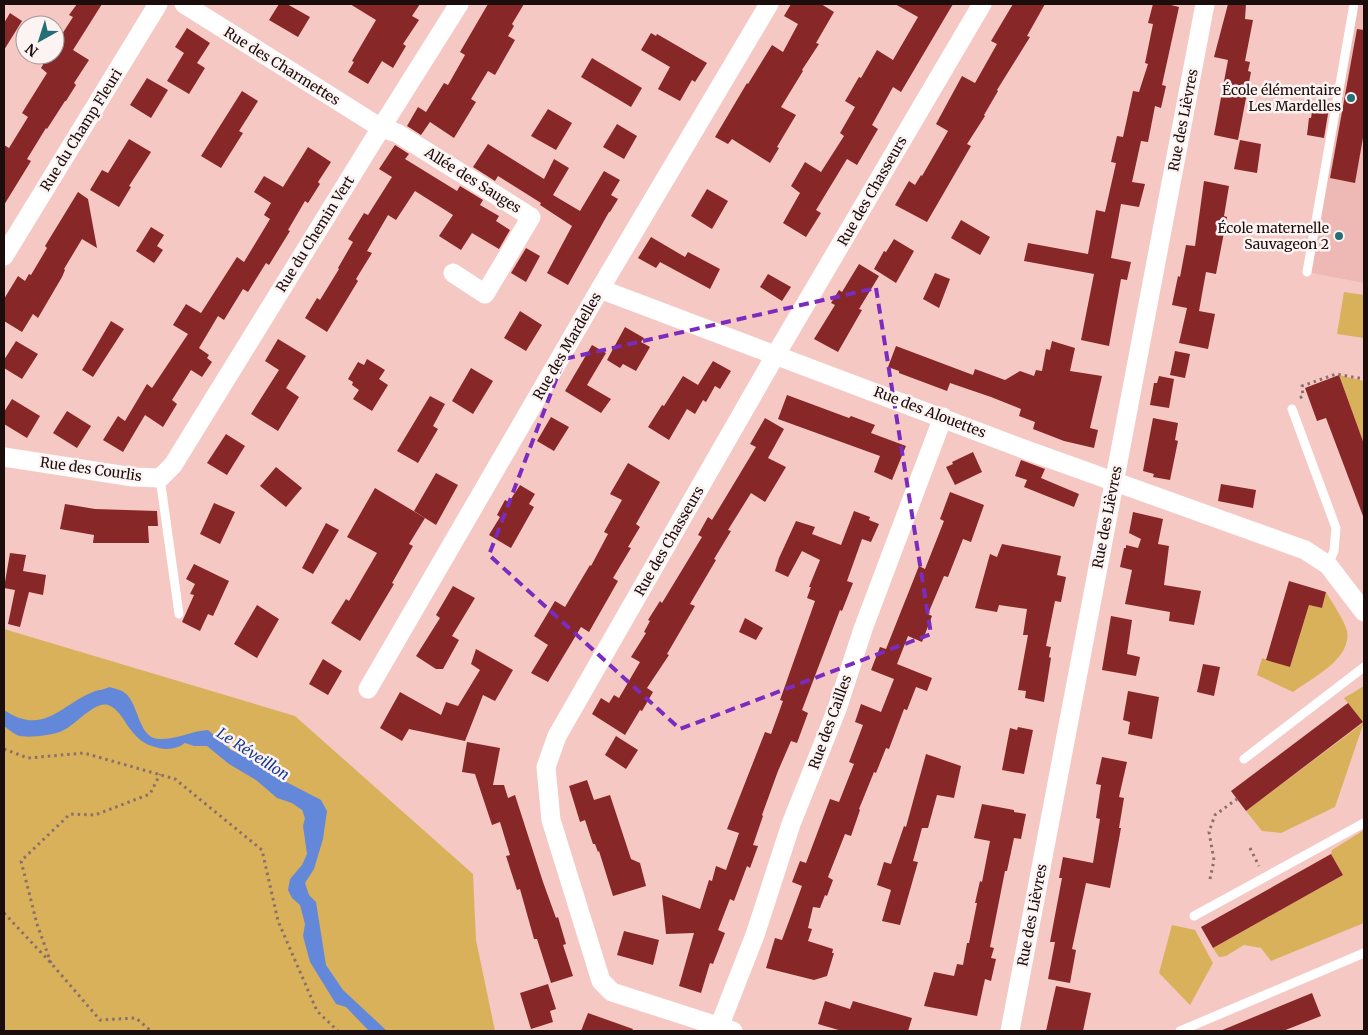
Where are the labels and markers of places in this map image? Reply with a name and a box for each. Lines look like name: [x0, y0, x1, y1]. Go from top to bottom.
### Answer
place label: École élémentaire Les Mardelles: [1222, 81, 1341, 115]
marker: École élémentaire Les Mardelles: [1345, 92, 1357, 104]
place label: École maternelle Sauvageon 2: [1217, 219, 1329, 253]
marker: École maternelle Sauvageon 2: [1333, 230, 1345, 242]

